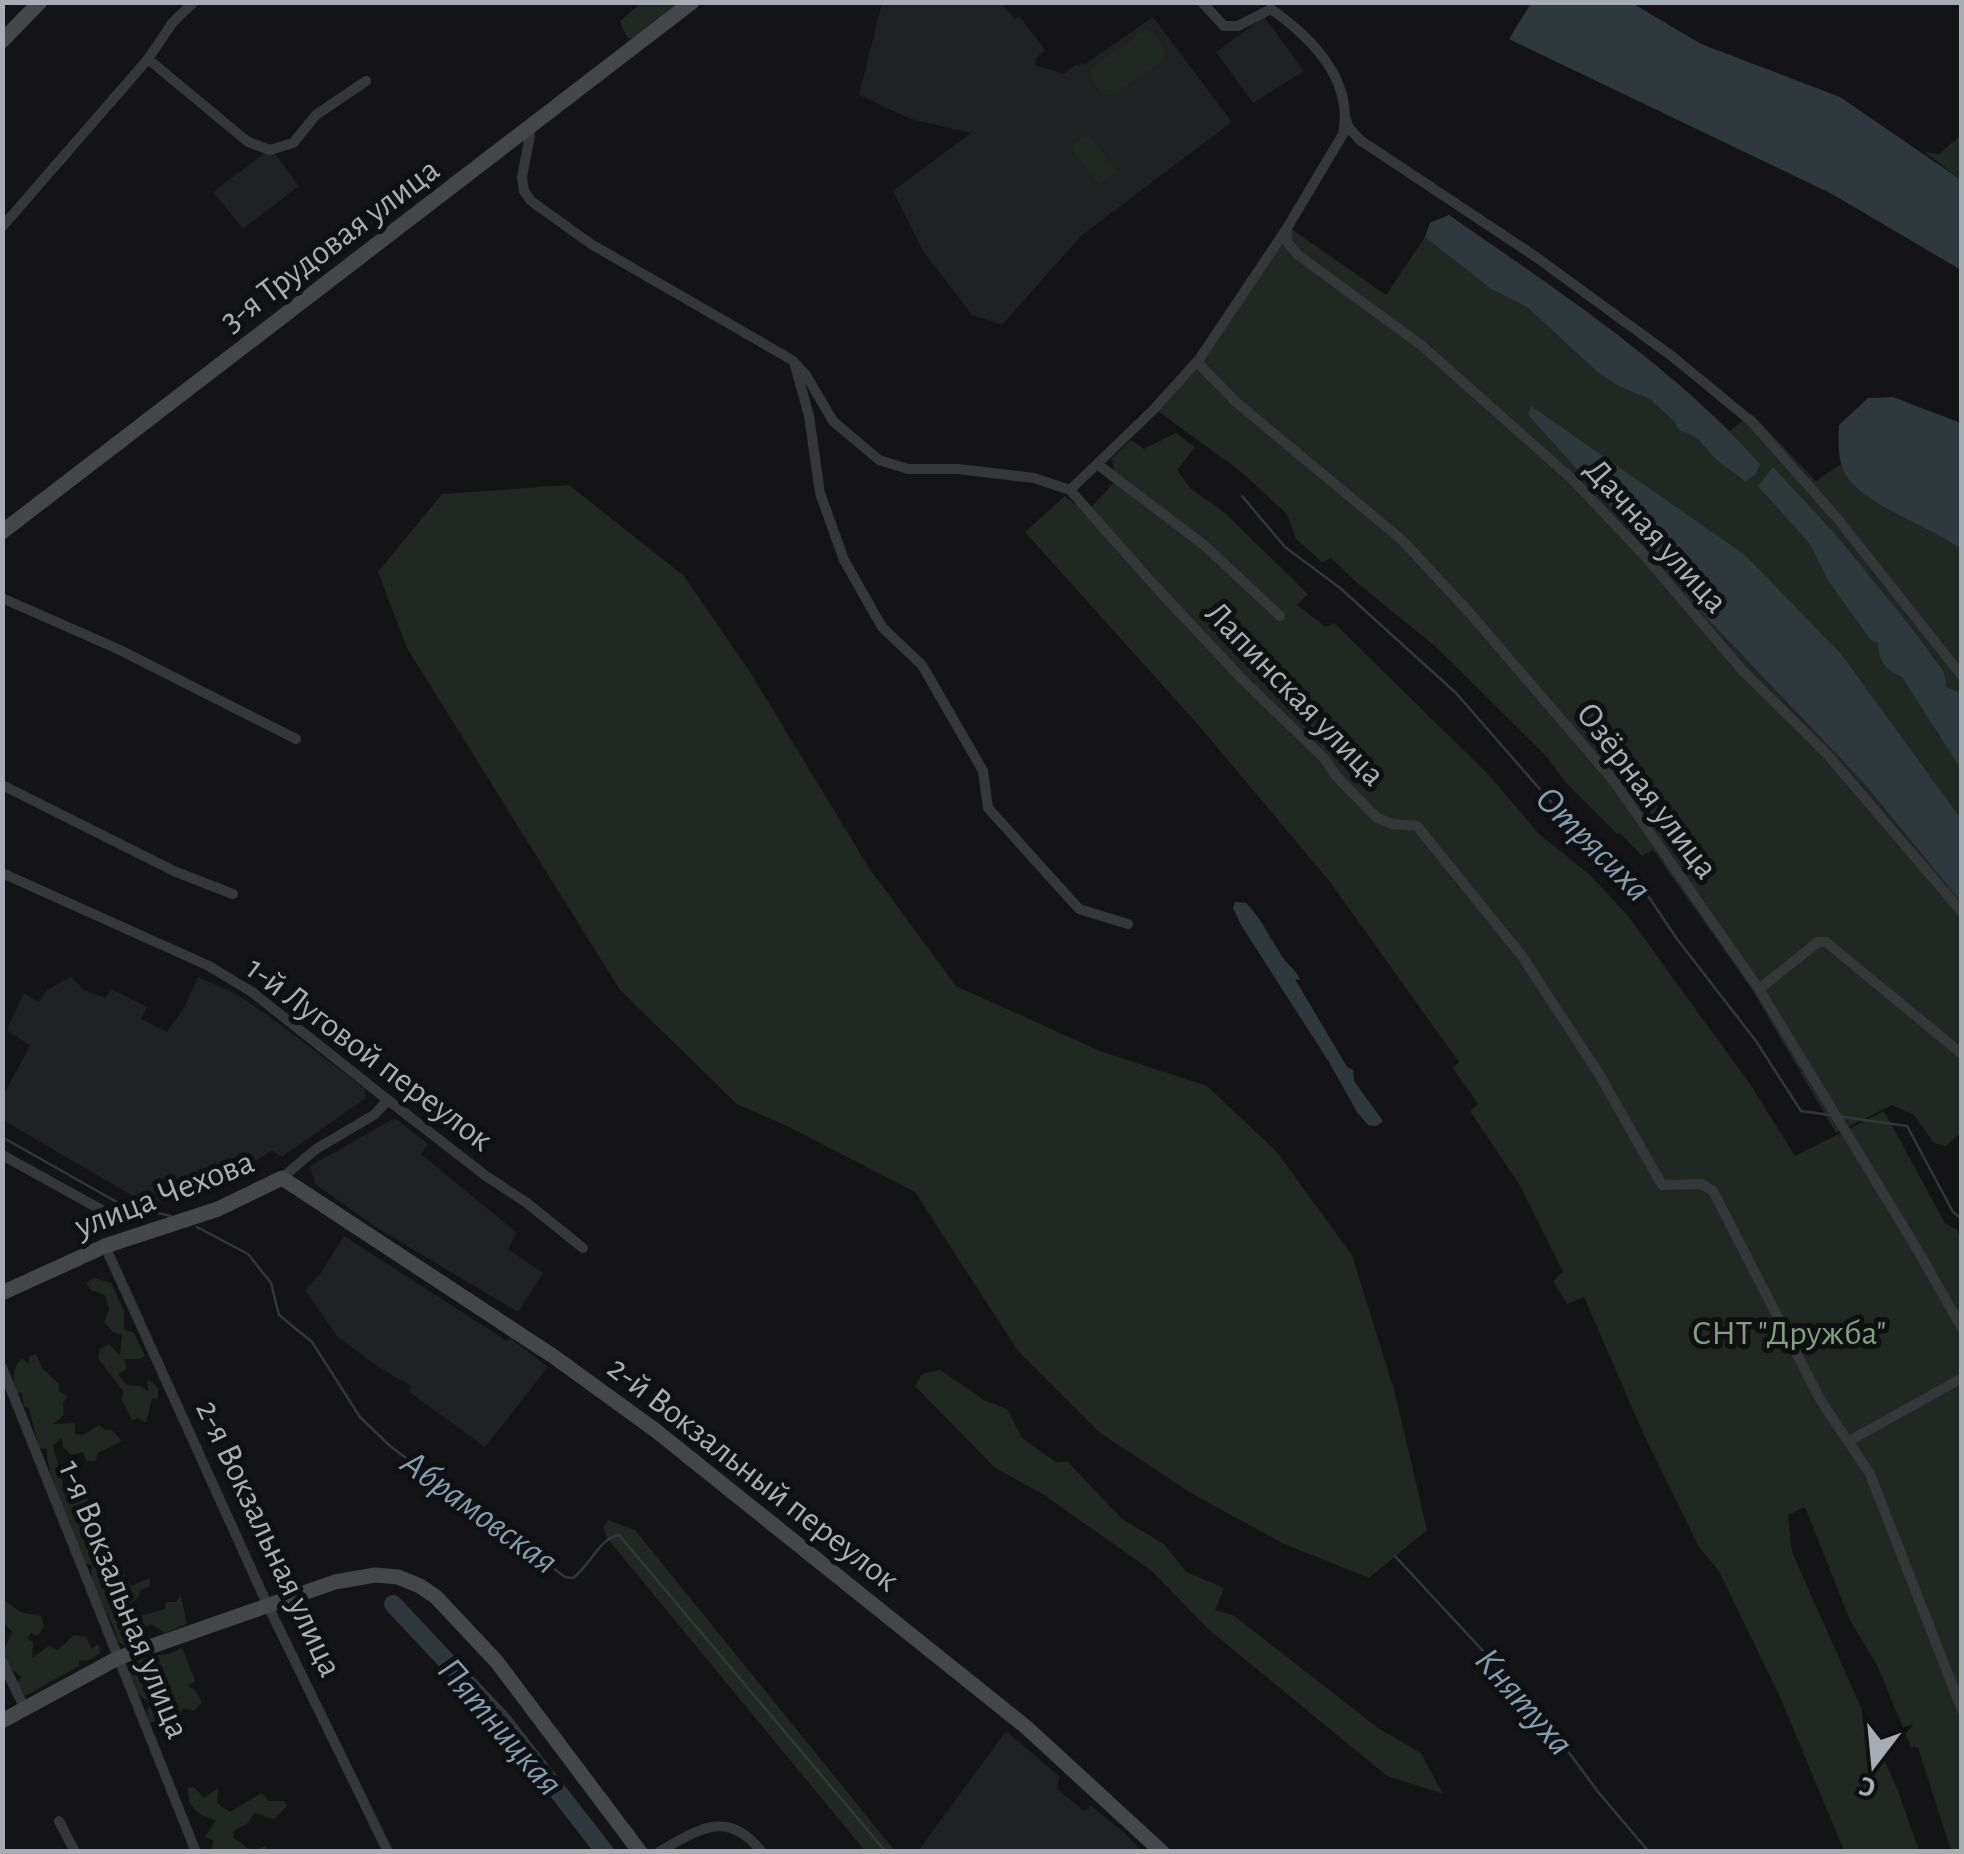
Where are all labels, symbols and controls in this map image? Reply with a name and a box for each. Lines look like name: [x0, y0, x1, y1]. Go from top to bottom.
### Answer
street label: 3-я Трудовая улица: [214, 152, 446, 339]
street label: Дачная улица: [1578, 452, 1734, 620]
street label: Лапинская улица: [1199, 595, 1391, 793]
street label: Озёрная улица: [1569, 696, 1724, 886]
water label: Отрясиха: [1528, 779, 1658, 909]
street label: 1-й Луговой переулок: [239, 950, 499, 1158]
street label: улица Чехова: [69, 1144, 259, 1245]
park label: СНТ "Дружба": [1692, 1316, 1886, 1351]
street label: 2-й Вокзальный переулок: [601, 1350, 905, 1598]
street label: 2-я Вокзальная улица: [189, 1395, 348, 1682]
water label: Абрамовская: [393, 1443, 564, 1582]
street label: 1-я Вокзальная улица: [52, 1455, 195, 1744]
water label: Княтуха: [1467, 1641, 1580, 1763]
water label: Пятницкая: [430, 1651, 569, 1803]
north arrow: [1824, 1714, 1924, 1814]
text: С: [1856, 1771, 1879, 1802]

